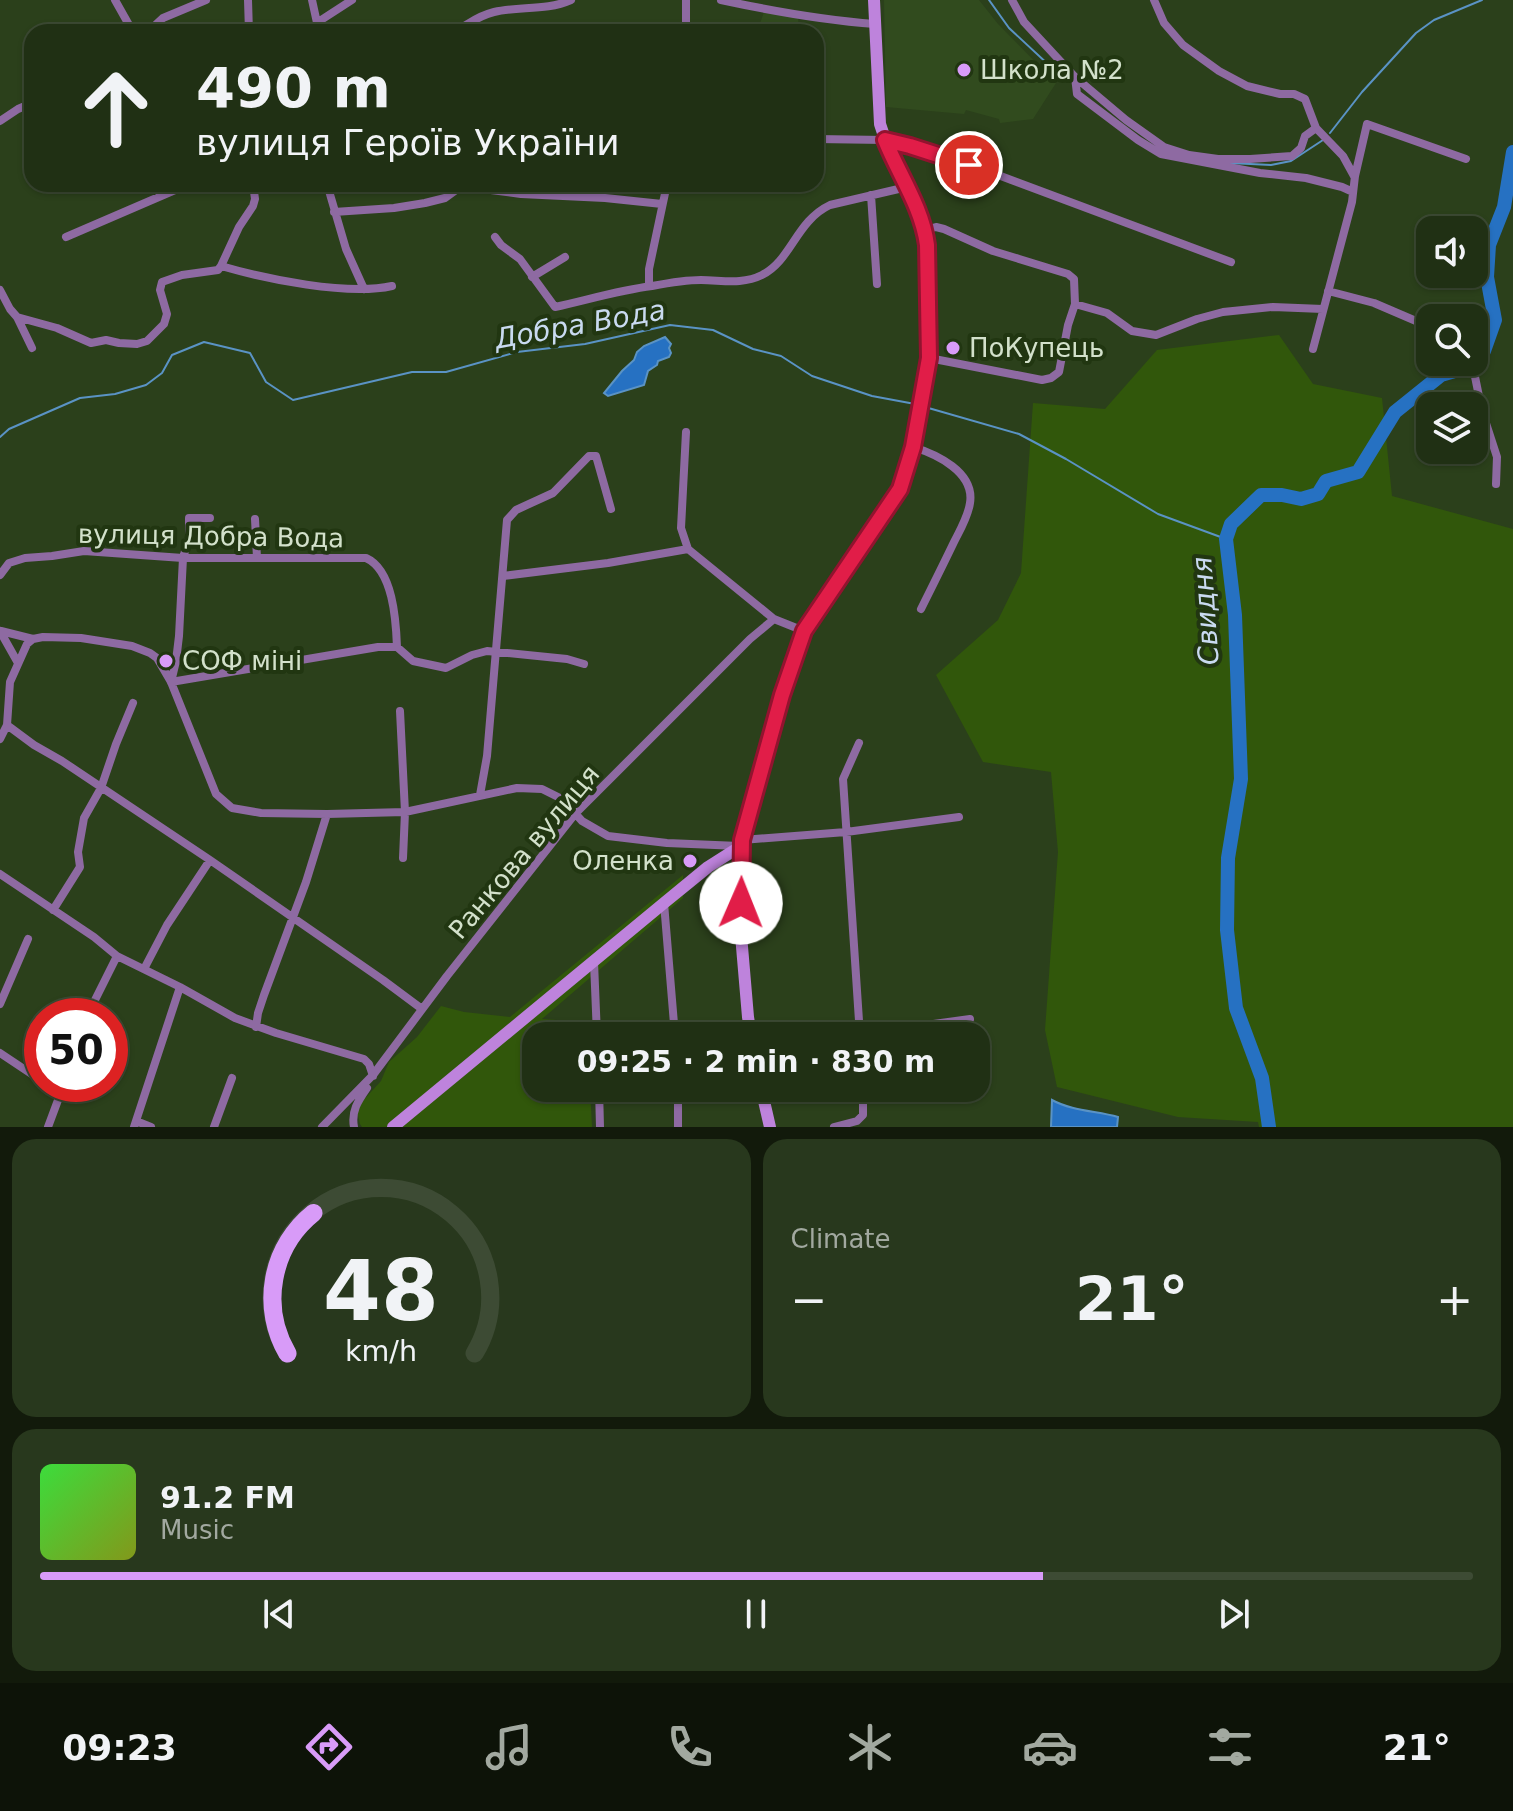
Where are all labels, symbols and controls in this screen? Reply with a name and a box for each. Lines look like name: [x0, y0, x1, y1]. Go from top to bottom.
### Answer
text: 490 m: [196, 55, 391, 120]
place label: Школа №2: [980, 55, 1124, 85]
icon: ahead: [64, 56, 168, 160]
marker: Школа №2: [955, 61, 973, 79]
text: вулиця Героїв України: [196, 122, 620, 163]
pin: [935, 131, 1003, 199]
icon: arrive: [947, 143, 991, 187]
map controls: [1416, 216, 1488, 464]
button: sound: [1416, 216, 1488, 288]
water label: Добра Вода: [490, 293, 668, 356]
button: search: [1416, 304, 1488, 376]
place label: ПоКупець: [969, 333, 1104, 363]
marker: ПоКупець: [944, 339, 962, 357]
button: layers: [1416, 392, 1488, 464]
street label: вулиця Добра Вода: [78, 519, 344, 553]
water label: Свидня: [1185, 556, 1226, 666]
place label: СОФ міні: [182, 646, 302, 676]
marker: СОФ міні: [157, 652, 175, 670]
street label: Ранкова вулиця: [443, 759, 605, 945]
place label: Оленка: [572, 846, 674, 876]
marker: Оленка: [681, 852, 699, 870]
position arrow: [699, 861, 783, 945]
speed limit sign: 50: [24, 998, 128, 1102]
text: 09:25 · 2 min · 830 m: [577, 1044, 935, 1079]
text: Climate: [791, 1224, 891, 1254]
text: 48: [323, 1243, 439, 1340]
text: 21°: [1075, 1264, 1189, 1334]
text: −: [791, 1274, 827, 1325]
text: +: [1436, 1274, 1473, 1325]
text: km/h: [345, 1334, 417, 1368]
text: 91.2 FM: [160, 1480, 295, 1515]
text: Music: [160, 1515, 234, 1545]
icon: previous: [257, 1592, 301, 1636]
icon: pause: [734, 1592, 778, 1636]
icon: next: [1212, 1592, 1256, 1636]
icon: directions: [301, 1719, 357, 1775]
icon: music: [481, 1719, 537, 1775]
icon: phone: [662, 1719, 718, 1775]
icon: climate: [842, 1719, 898, 1775]
icon: car: [1022, 1719, 1078, 1775]
icon: filters: [1202, 1719, 1258, 1775]
text: 09:23: [62, 1727, 177, 1768]
text: 21°: [1383, 1727, 1451, 1768]

